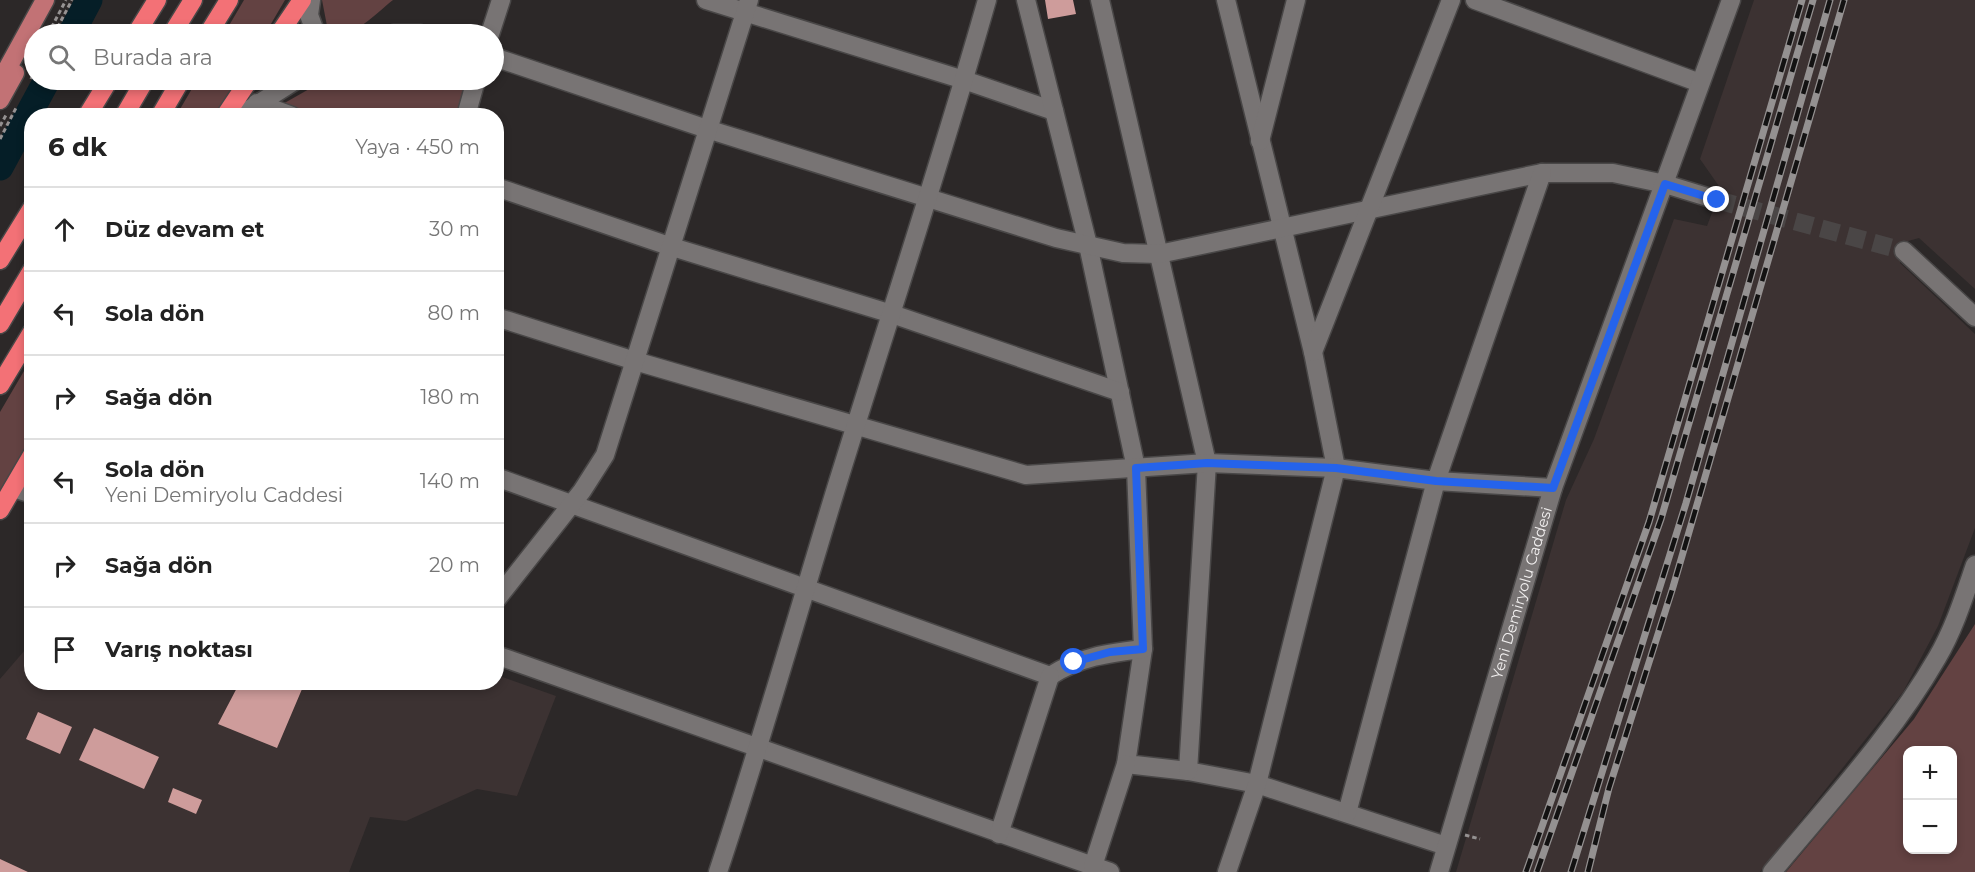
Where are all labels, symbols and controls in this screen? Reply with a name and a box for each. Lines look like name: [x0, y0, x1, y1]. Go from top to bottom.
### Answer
search box: [24, 24, 504, 90]
icon: search: [45, 41, 78, 74]
text: Burada ara: [93, 44, 213, 71]
text: 6 dk: [48, 131, 107, 163]
text: Yaya · 450 m: [355, 135, 480, 159]
route end: [1703, 186, 1729, 212]
icon: ahead: [48, 213, 81, 246]
text: Düz devam et: [105, 216, 264, 243]
text: 30 m: [429, 217, 480, 241]
icon: left: [48, 297, 81, 330]
text: Sola dön: [105, 300, 205, 327]
text: 80 m: [428, 301, 480, 325]
icon: right: [48, 381, 81, 414]
text: Sağa dön: [105, 384, 213, 411]
text: 180 m: [420, 385, 480, 409]
text: Sola dön: [105, 456, 205, 483]
icon: left: [48, 465, 81, 498]
text: 140 m: [420, 469, 480, 493]
text: Yeni Demiryolu Caddesi: [105, 483, 343, 507]
street label: Yeni Demiryolu Caddesi: [1487, 505, 1556, 681]
icon: right: [48, 549, 81, 582]
text: Sağa dön: [105, 552, 213, 579]
text: 20 m: [429, 553, 480, 577]
icon: arrive: [48, 633, 81, 666]
text: Varış noktası: [105, 636, 253, 663]
route start: [1060, 648, 1086, 674]
map controls: [1903, 746, 1957, 854]
button: +: [1903, 746, 1957, 800]
button: −: [1903, 800, 1957, 854]

